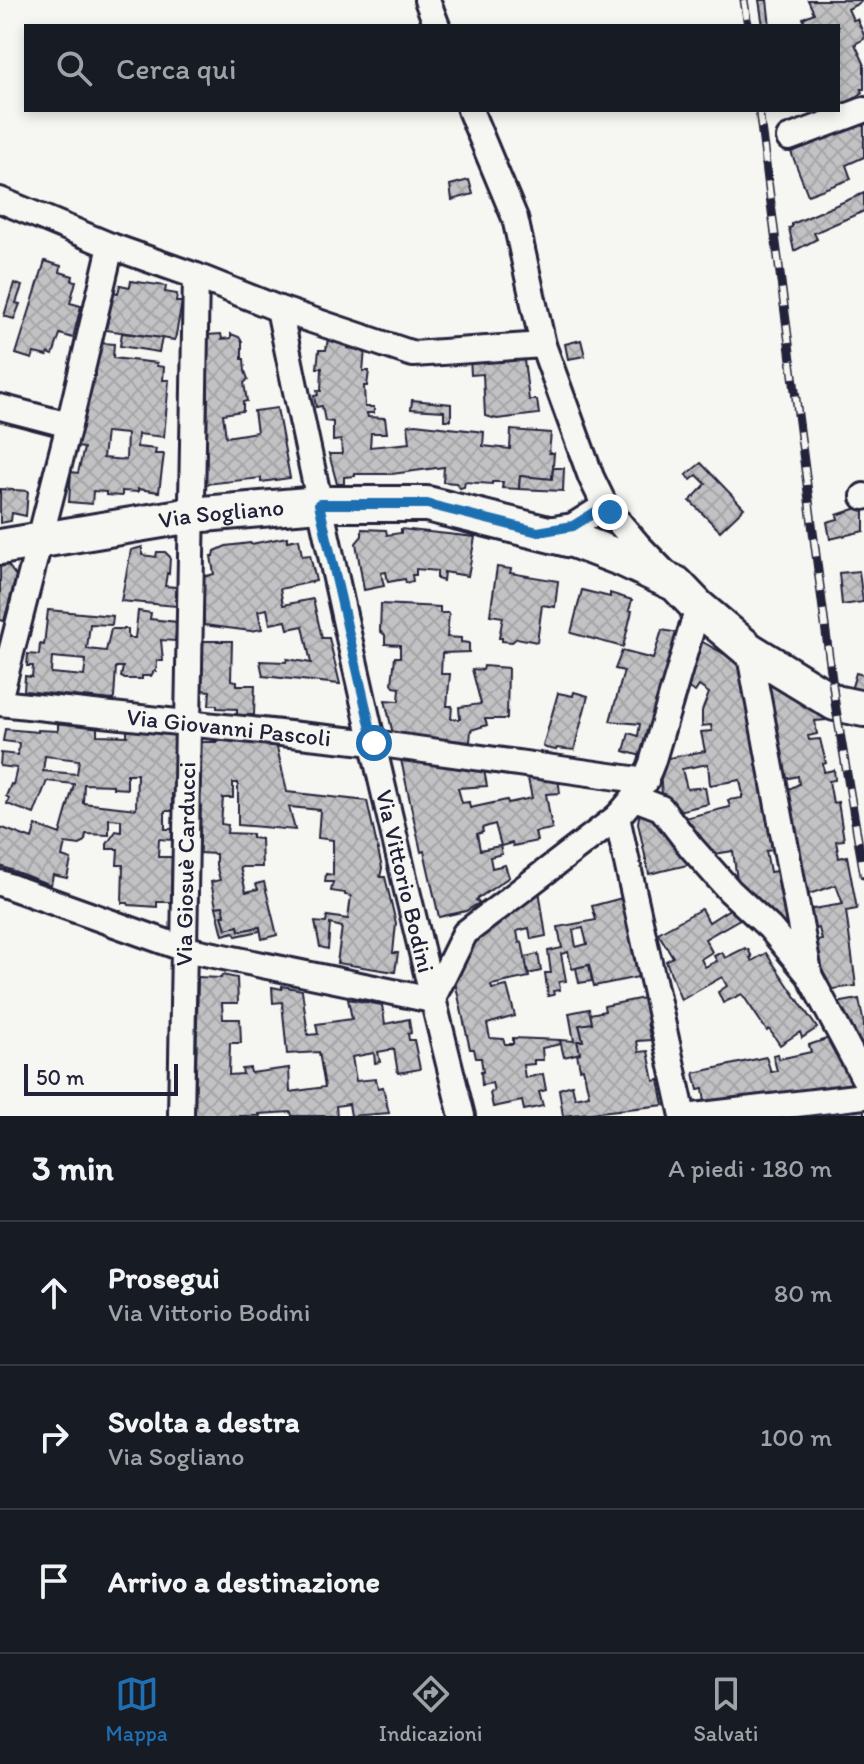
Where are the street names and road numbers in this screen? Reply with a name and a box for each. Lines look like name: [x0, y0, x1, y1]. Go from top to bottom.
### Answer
street label: Via Sogliano: [156, 492, 285, 534]
street label: Via Giovanni Pascoli: [125, 702, 332, 752]
street label: Via Giosuè Carducci: [169, 761, 201, 967]
street label: Via Vittorio Bodini: [370, 787, 441, 976]

